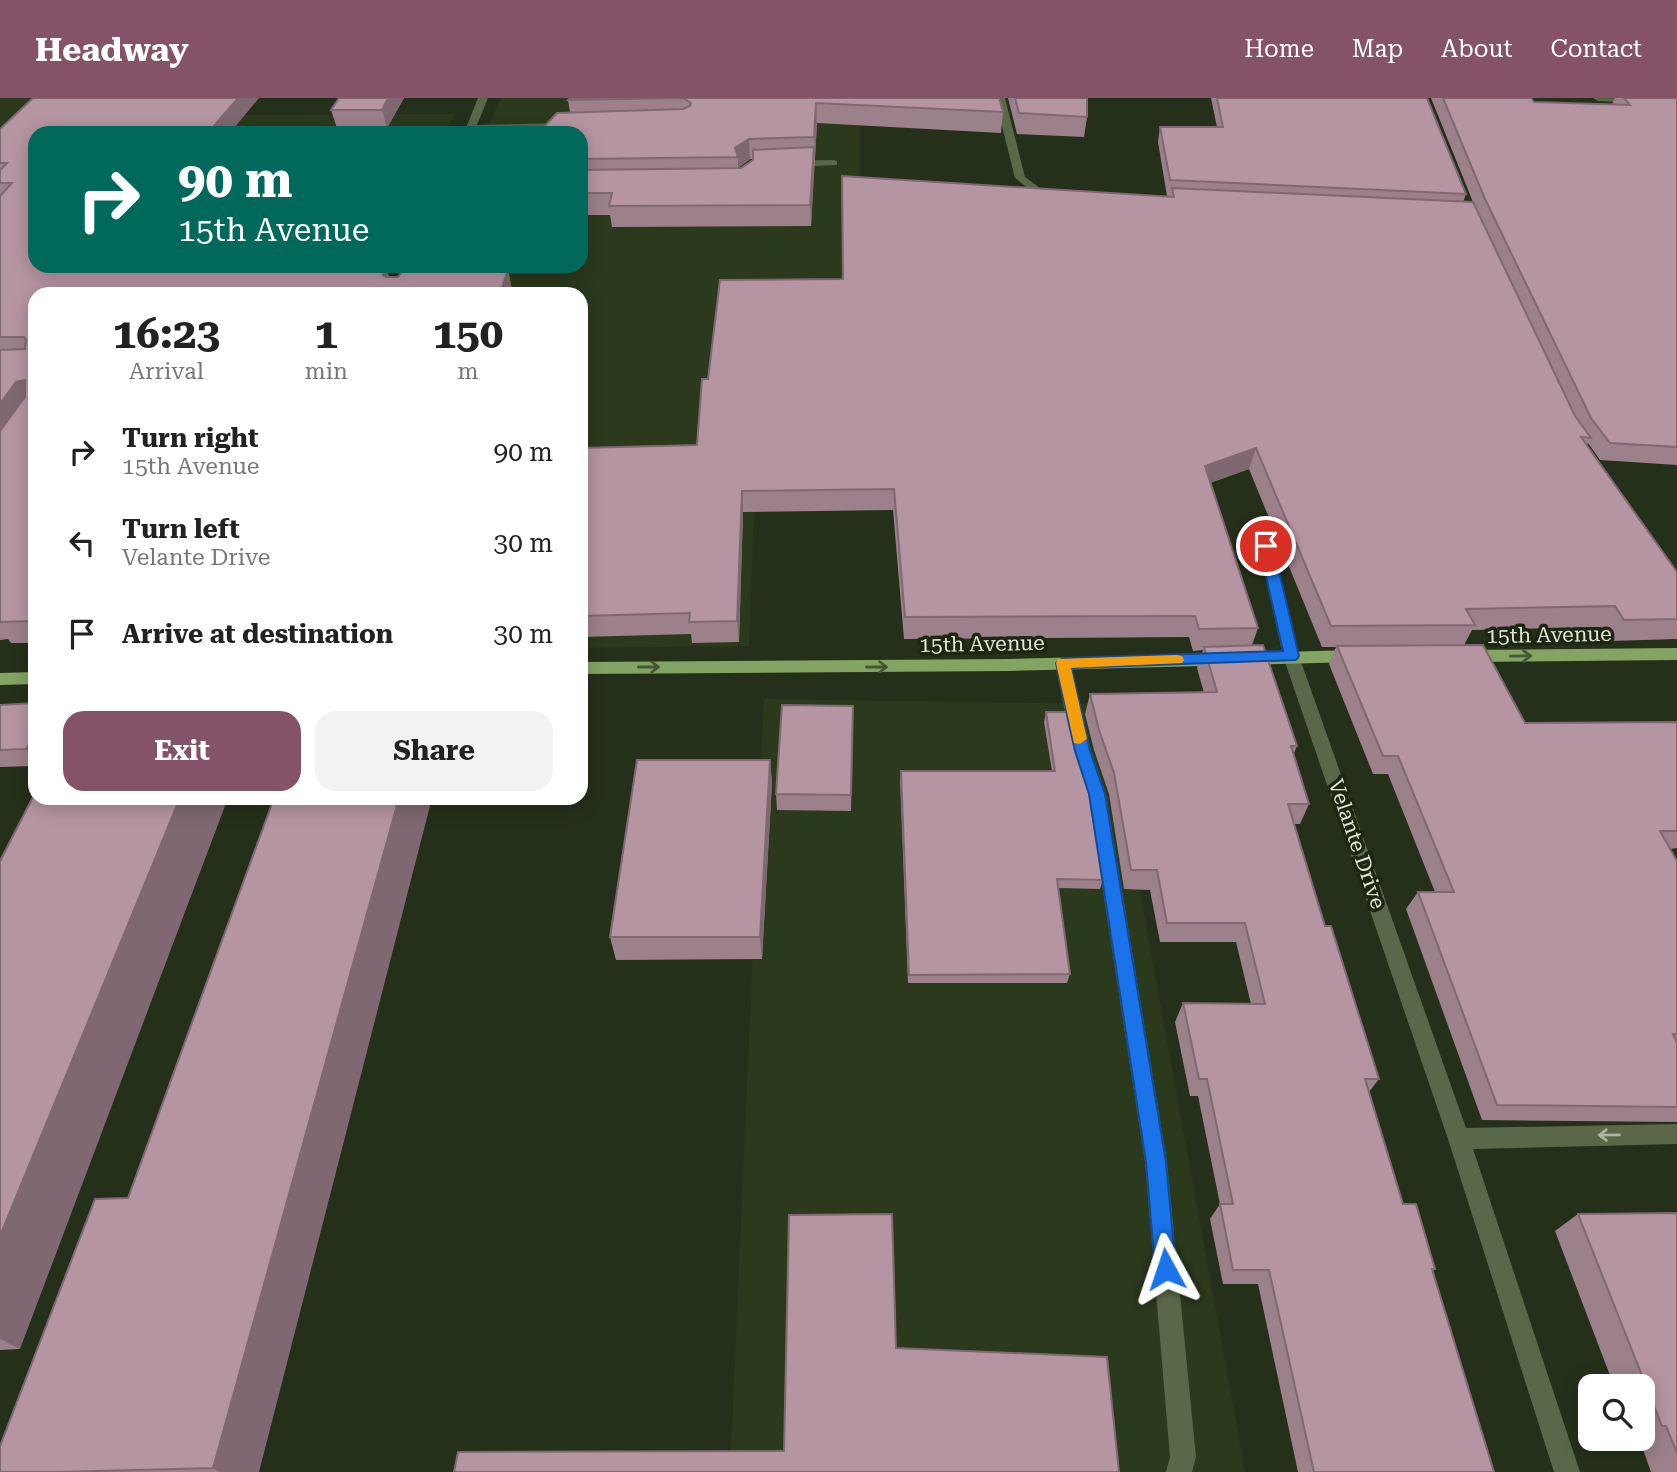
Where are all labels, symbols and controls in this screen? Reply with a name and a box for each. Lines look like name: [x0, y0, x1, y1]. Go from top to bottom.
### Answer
text: Headway: [35, 30, 189, 69]
text: Home: [1244, 35, 1314, 63]
text: Map: [1352, 35, 1403, 63]
text: About: [1441, 35, 1512, 63]
text: Contact: [1550, 35, 1642, 63]
text: 90 m: [178, 152, 293, 209]
icon: right: [63, 154, 154, 245]
text: 15th Avenue: [178, 211, 369, 249]
text: 16:23: [113, 309, 220, 358]
text: 1: [315, 309, 338, 358]
text: 150: [433, 309, 503, 358]
text: Arrival: [129, 358, 204, 385]
text: min: [305, 358, 348, 385]
text: m: [457, 358, 478, 385]
text: Turn right: [122, 423, 258, 453]
icon: right: [63, 433, 101, 471]
text: 90 m: [494, 437, 553, 467]
text: 15th Avenue: [122, 453, 259, 480]
text: Turn left: [122, 514, 240, 544]
pin: [1236, 516, 1296, 576]
icon: left: [63, 524, 101, 562]
icon: arrive: [1247, 527, 1285, 565]
text: 30 m: [494, 528, 553, 558]
text: Velante Drive: [122, 544, 270, 571]
icon: arrive: [63, 615, 101, 653]
text: Arrive at destination: [122, 619, 393, 649]
text: 30 m: [494, 619, 553, 649]
street label: 15th Avenue: [1486, 622, 1612, 648]
street label: 15th Avenue: [919, 631, 1045, 657]
one-way arrow: [1509, 649, 1532, 663]
one-way arrow: [637, 660, 660, 674]
one-way arrow: [865, 660, 888, 674]
button: Exit: [63, 711, 301, 791]
button: Share: [315, 711, 553, 791]
street label: Velante Drive: [1324, 776, 1390, 912]
one-way arrow: [1598, 1129, 1621, 1142]
position arrow: [1129, 1232, 1203, 1306]
map controls: [1578, 1374, 1655, 1451]
button: search: [1578, 1374, 1655, 1451]

